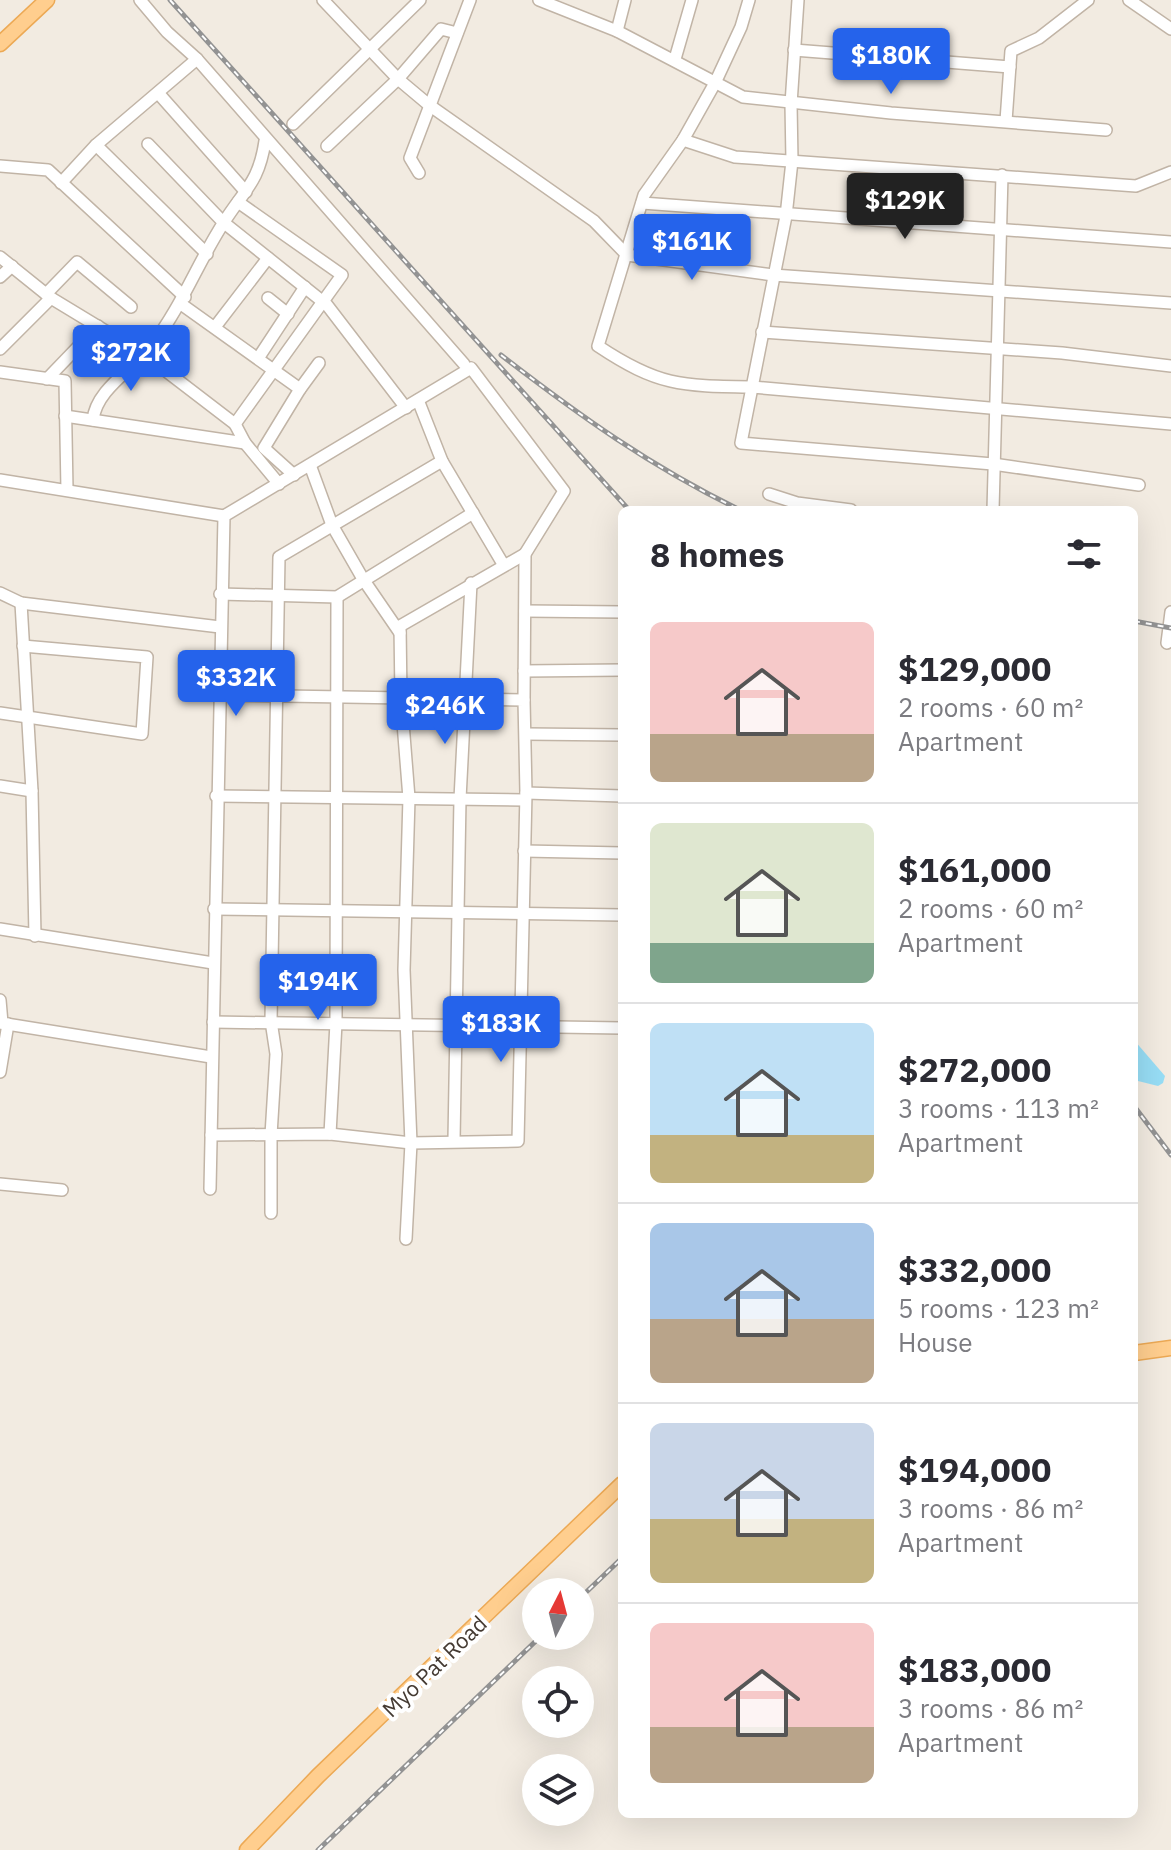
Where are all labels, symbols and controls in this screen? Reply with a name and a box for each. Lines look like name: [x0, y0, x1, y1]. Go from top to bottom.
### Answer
pin: $180K: [835, 28, 947, 96]
text: $180K: [851, 37, 931, 71]
pin: $129K: [849, 173, 961, 241]
text: $129K: [865, 182, 945, 216]
pin: $161K: [636, 214, 748, 282]
text: $161K: [652, 223, 732, 257]
pin: $272K: [75, 325, 187, 393]
text: $272K: [91, 334, 171, 368]
text: 8 homes: [650, 532, 785, 576]
icon: filters: [1062, 532, 1106, 576]
text: $129,000: [898, 646, 1051, 690]
pin: $332K: [180, 650, 292, 718]
icon: home: [714, 654, 810, 750]
text: $332K: [196, 659, 276, 693]
pin: $246K: [389, 678, 501, 746]
text: $246K: [405, 687, 485, 721]
text: 2 rooms · 60 m²: [898, 690, 1083, 724]
text: Apartment: [898, 724, 1023, 758]
text: $161,000: [898, 847, 1051, 891]
icon: home: [714, 855, 810, 951]
text: 2 rooms · 60 m²: [898, 891, 1083, 925]
text: Apartment: [898, 925, 1023, 959]
pin: $194K: [262, 954, 374, 1022]
text: $194K: [278, 963, 358, 997]
pin: $183K: [445, 996, 557, 1064]
text: $183K: [461, 1005, 541, 1039]
text: $272,000: [898, 1047, 1051, 1091]
icon: home: [714, 1055, 810, 1151]
text: 3 rooms · 113 m²: [898, 1091, 1099, 1125]
text: Apartment: [898, 1125, 1023, 1159]
text: $332,000: [898, 1247, 1051, 1291]
icon: home: [714, 1255, 810, 1351]
text: 5 rooms · 123 m²: [898, 1291, 1099, 1325]
text: House: [898, 1325, 973, 1359]
text: $194,000: [898, 1447, 1051, 1491]
icon: home: [714, 1455, 810, 1551]
text: 3 rooms · 86 m²: [898, 1491, 1083, 1525]
text: Apartment: [898, 1525, 1023, 1559]
north arrow: [522, 1578, 594, 1650]
map controls: [522, 1578, 594, 1826]
street label: Myo Pat Road: [376, 1609, 492, 1723]
text: $183,000: [898, 1647, 1051, 1691]
icon: home: [714, 1655, 810, 1751]
button: locate: [522, 1666, 594, 1738]
text: 3 rooms · 86 m²: [898, 1691, 1083, 1725]
text: Apartment: [898, 1725, 1023, 1759]
button: layers: [522, 1754, 594, 1826]

